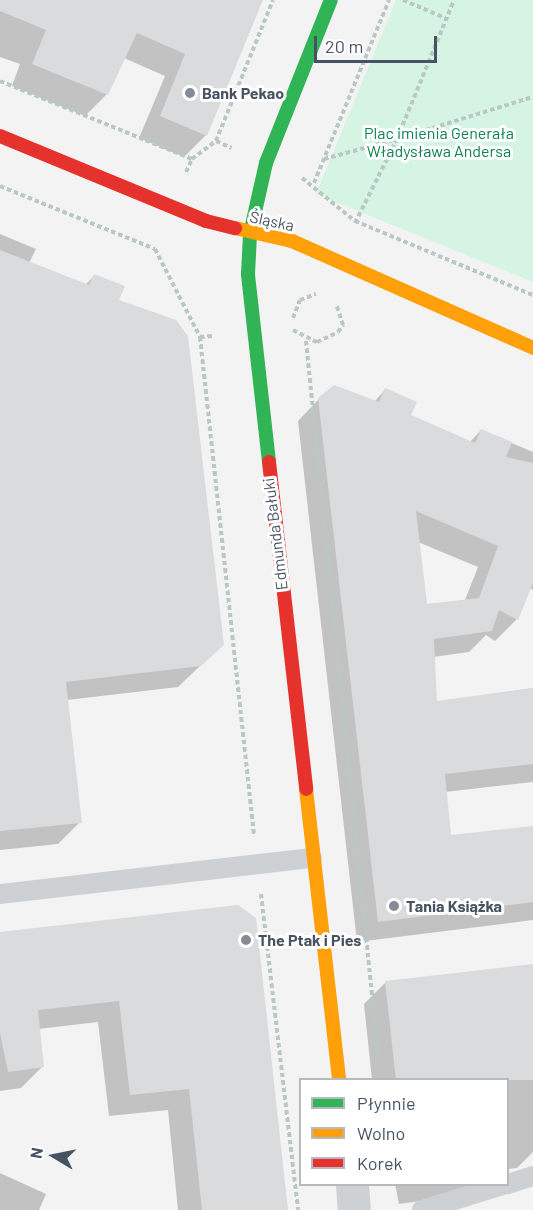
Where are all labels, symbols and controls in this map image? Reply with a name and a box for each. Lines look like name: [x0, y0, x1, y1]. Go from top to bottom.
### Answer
scale bar: [317, 24, 440, 62]
text: 20 m: [325, 35, 363, 57]
place label: Bank Pekao: [202, 83, 284, 103]
marker: Bank Pekao: [183, 86, 197, 100]
park label: Plac imienia Generała Władysława Andersa: [364, 123, 514, 161]
street label: Śląska: [248, 207, 296, 235]
street label: Edmunda Bałuki: [259, 477, 291, 591]
place label: Tania Książka: [406, 896, 502, 916]
marker: Tania Książka: [387, 899, 401, 913]
place label: The Ptak i Pies: [258, 930, 361, 950]
marker: The Ptak i Pies: [239, 933, 253, 947]
legend: [299, 1078, 509, 1186]
text: Płynnie: [357, 1092, 416, 1114]
text: Wolno: [357, 1122, 405, 1144]
north arrow: [24, 1126, 84, 1186]
text: N: [26, 1146, 46, 1160]
text: Korek: [357, 1152, 403, 1174]

